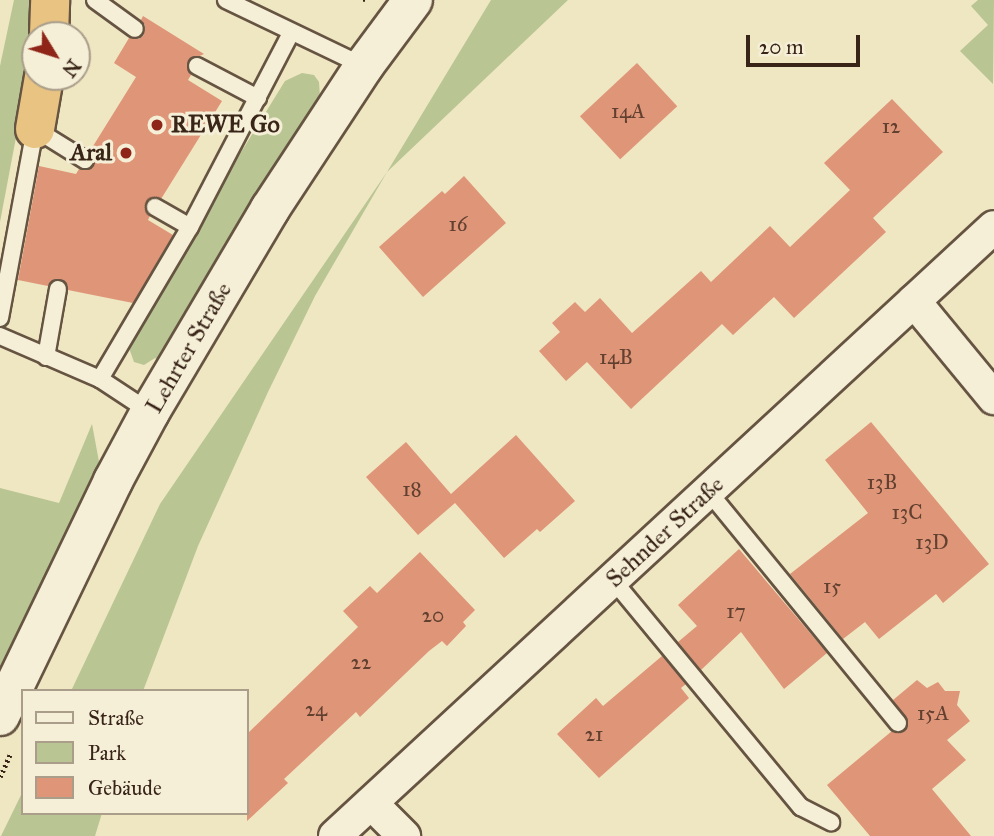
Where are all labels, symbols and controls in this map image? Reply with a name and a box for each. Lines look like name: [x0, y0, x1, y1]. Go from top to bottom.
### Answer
north arrow: [21, 21, 91, 91]
scale bar: [749, 21, 863, 65]
text: 20 m: [759, 34, 804, 60]
text: N: [57, 55, 85, 81]
house number: 14A: [611, 98, 645, 124]
place label: REWE Go: [171, 111, 280, 139]
house number: 12: [882, 113, 900, 139]
marker: REWE Go: [149, 117, 165, 133]
place label: Aral: [70, 139, 112, 167]
marker: Aral: [118, 145, 134, 161]
house number: 16: [448, 211, 468, 237]
street label: Lehrter Straße: [140, 277, 238, 419]
house number: 14B: [599, 344, 633, 370]
house number: 13B: [867, 469, 897, 495]
street label: Sehnder Straße: [600, 470, 730, 594]
house number: 18: [402, 476, 422, 502]
house number: 13C: [891, 499, 923, 525]
house number: 13D: [915, 529, 949, 555]
house number: 15: [823, 573, 841, 599]
house number: 17: [726, 598, 746, 624]
house number: 20: [422, 602, 444, 628]
house number: 22: [351, 649, 371, 675]
legend: [21, 689, 248, 815]
house number: 24: [305, 696, 327, 722]
house number: 15A: [917, 700, 949, 726]
text: Straße: [88, 705, 144, 731]
house number: 21: [585, 721, 603, 747]
text: Park: [88, 740, 126, 766]
text: Gebäude: [88, 775, 162, 801]

